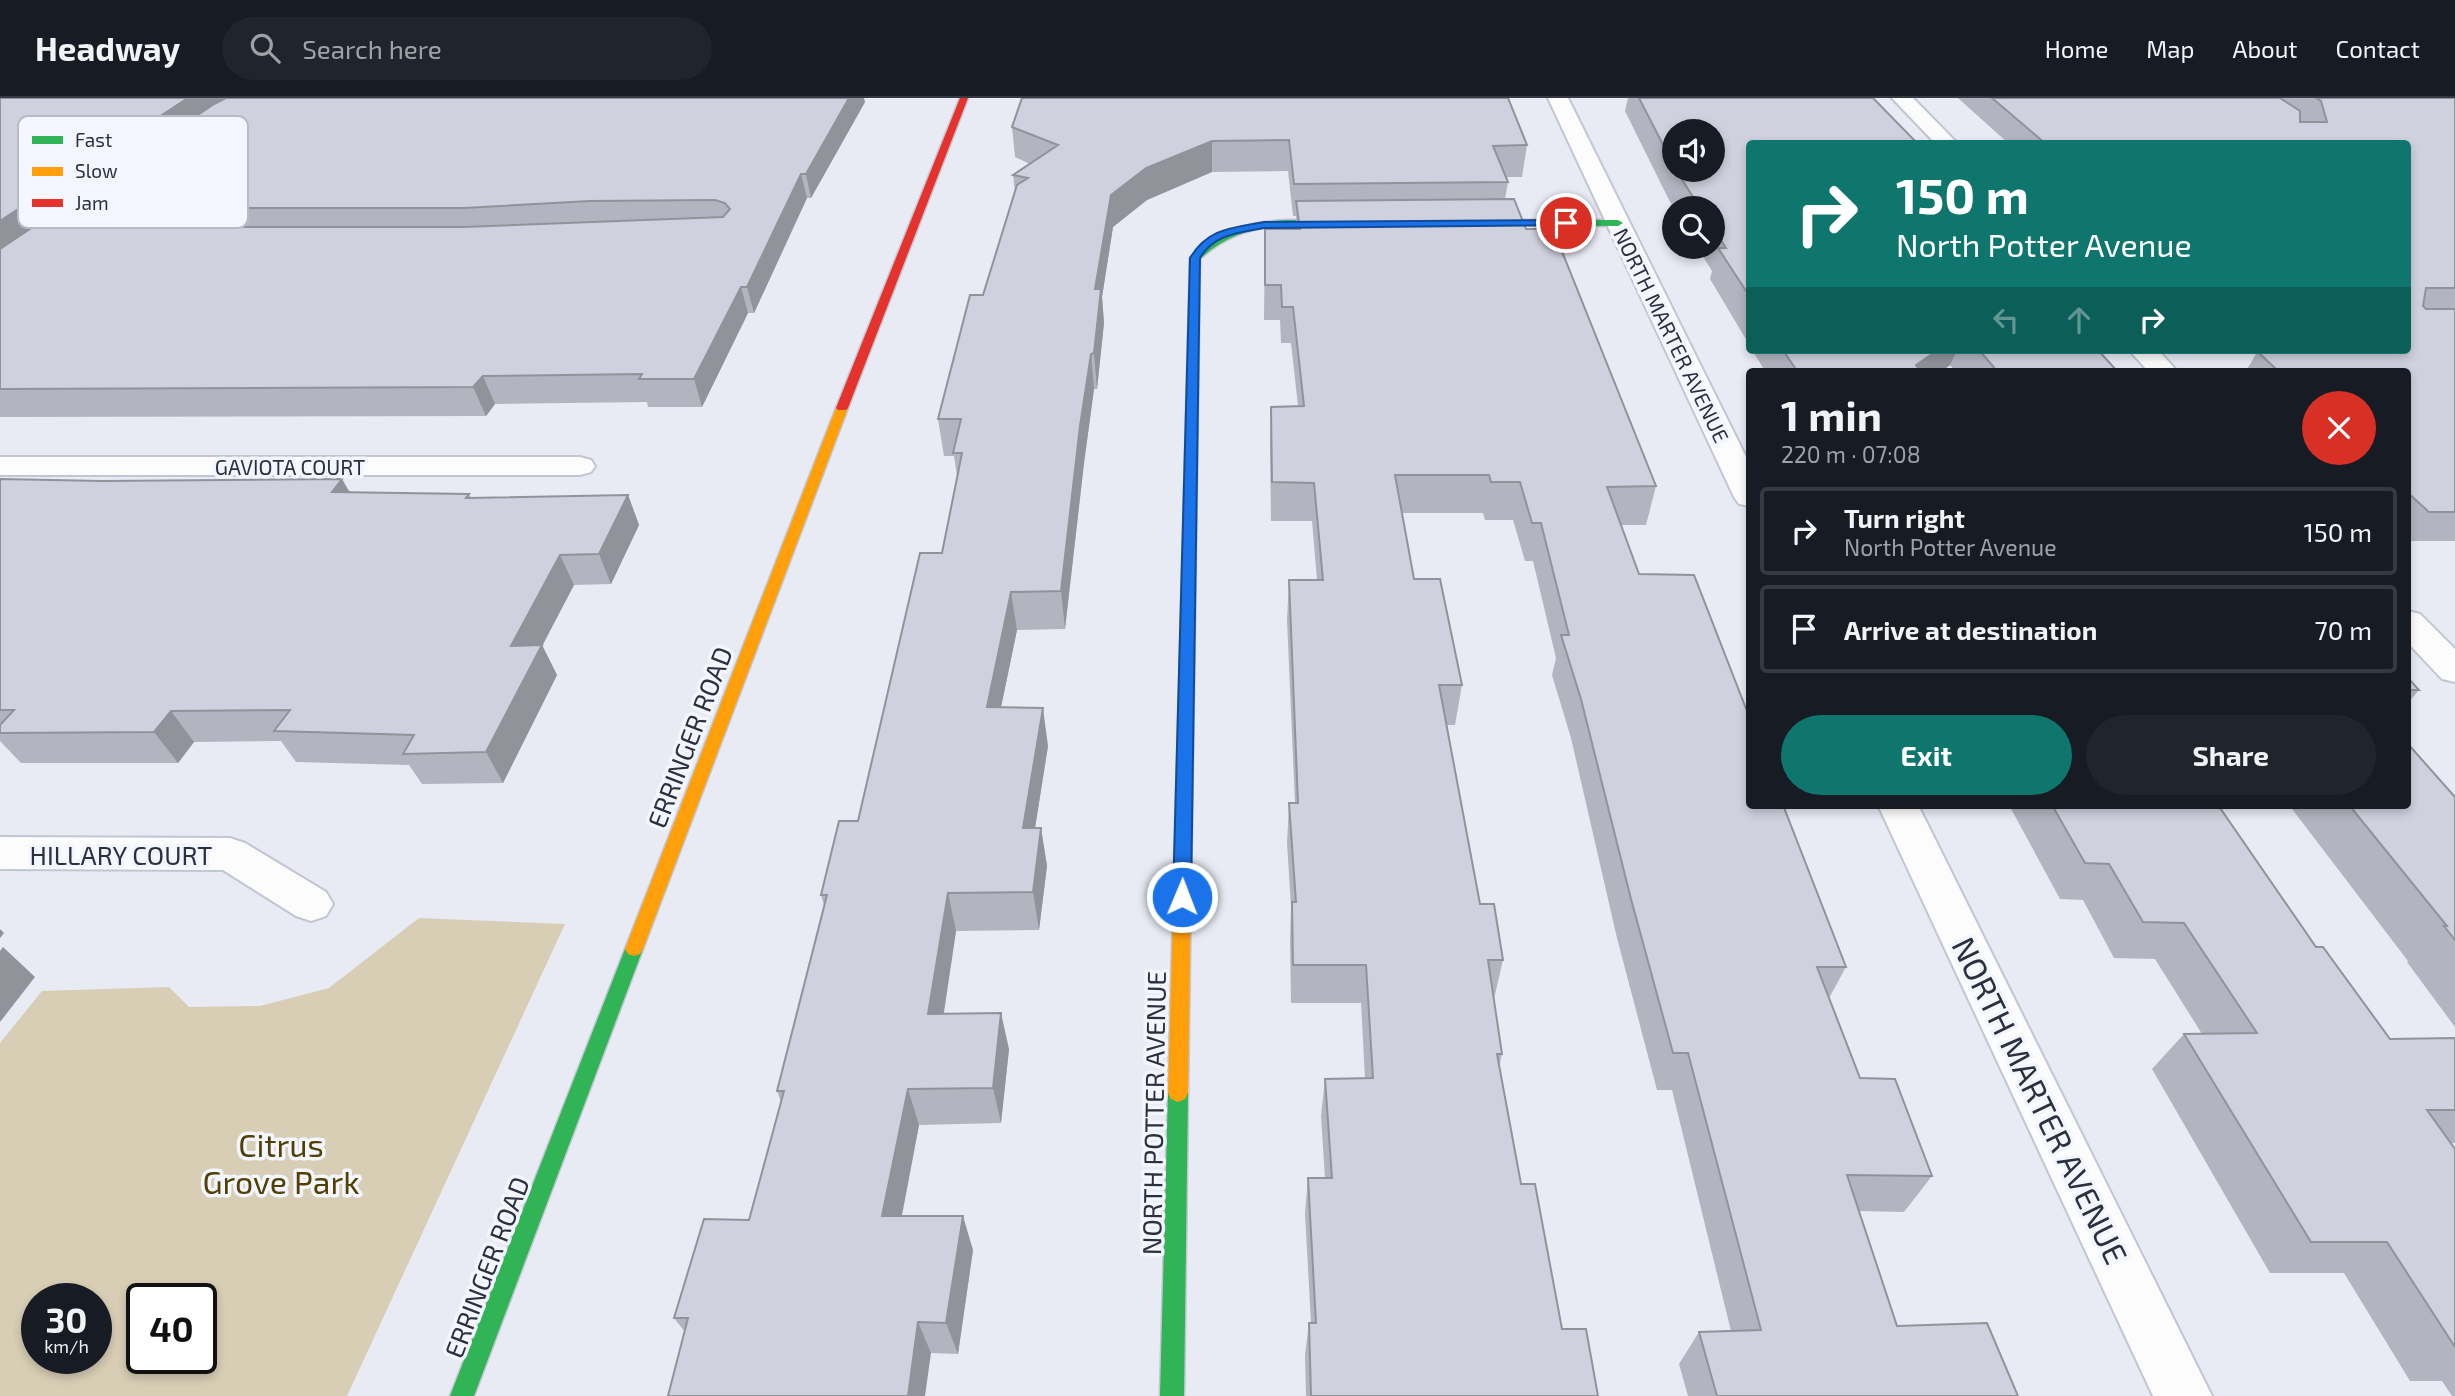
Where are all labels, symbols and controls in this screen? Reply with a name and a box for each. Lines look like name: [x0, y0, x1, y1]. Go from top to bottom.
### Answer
search box: [222, 17, 712, 80]
text: Headway: [35, 28, 180, 68]
icon: search: [246, 29, 284, 67]
text: Search here: [302, 33, 442, 64]
text: Home: [2045, 34, 2108, 63]
text: Map: [2146, 34, 2194, 63]
text: About: [2232, 34, 2298, 63]
text: Contact: [2336, 34, 2420, 63]
legend: [18, 116, 248, 228]
map controls: [1662, 119, 1725, 259]
button: sound: [1662, 119, 1725, 182]
text: Fast: [75, 128, 112, 151]
text: Slow: [75, 159, 118, 182]
text: 150 m: [1896, 165, 2029, 224]
icon: right: [1781, 168, 1872, 259]
text: Jam: [75, 191, 109, 214]
pin: [1536, 193, 1596, 253]
button: search: [1662, 196, 1725, 259]
icon: arrive: [1547, 204, 1585, 242]
street label: NORTH MARTER AVENUE: [1609, 224, 1735, 446]
text: North Potter Avenue: [1896, 225, 2192, 263]
icon: left: [1987, 301, 2025, 339]
icon: ahead: [2060, 301, 2098, 339]
icon: right: [2133, 301, 2171, 339]
text: 1 min: [1781, 389, 1882, 439]
button: close: [2302, 391, 2376, 465]
text: 220 m · 07:08: [1781, 440, 1921, 468]
street label: GAVIOTA COURT: [215, 454, 365, 479]
text: Turn right: [1844, 502, 1965, 533]
icon: right: [1785, 512, 1823, 550]
text: 150 m: [2303, 516, 2372, 547]
text: North Potter Avenue: [1844, 533, 2057, 561]
icon: arrive: [1785, 610, 1823, 648]
text: Arrive at destination: [1844, 614, 2097, 645]
text: 70 m: [2314, 614, 2372, 645]
street label: ERRINGER ROAD: [640, 642, 738, 832]
button: Exit: [1781, 715, 2072, 795]
button: Share: [2086, 715, 2376, 795]
street label: HILLARY COURT: [30, 839, 212, 870]
position arrow: [1145, 860, 1219, 934]
street label: NORTH MARTER AVENUE: [1945, 931, 2137, 1269]
street label: NORTH POTTER AVENUE: [1135, 971, 1171, 1255]
park label: Citrus Grove Park: [202, 1125, 360, 1200]
street label: ERRINGER ROAD: [437, 1172, 535, 1362]
speed limit sign: 40: [126, 1283, 217, 1374]
text: 30: [46, 1298, 87, 1340]
text: km/h: [44, 1335, 89, 1357]

